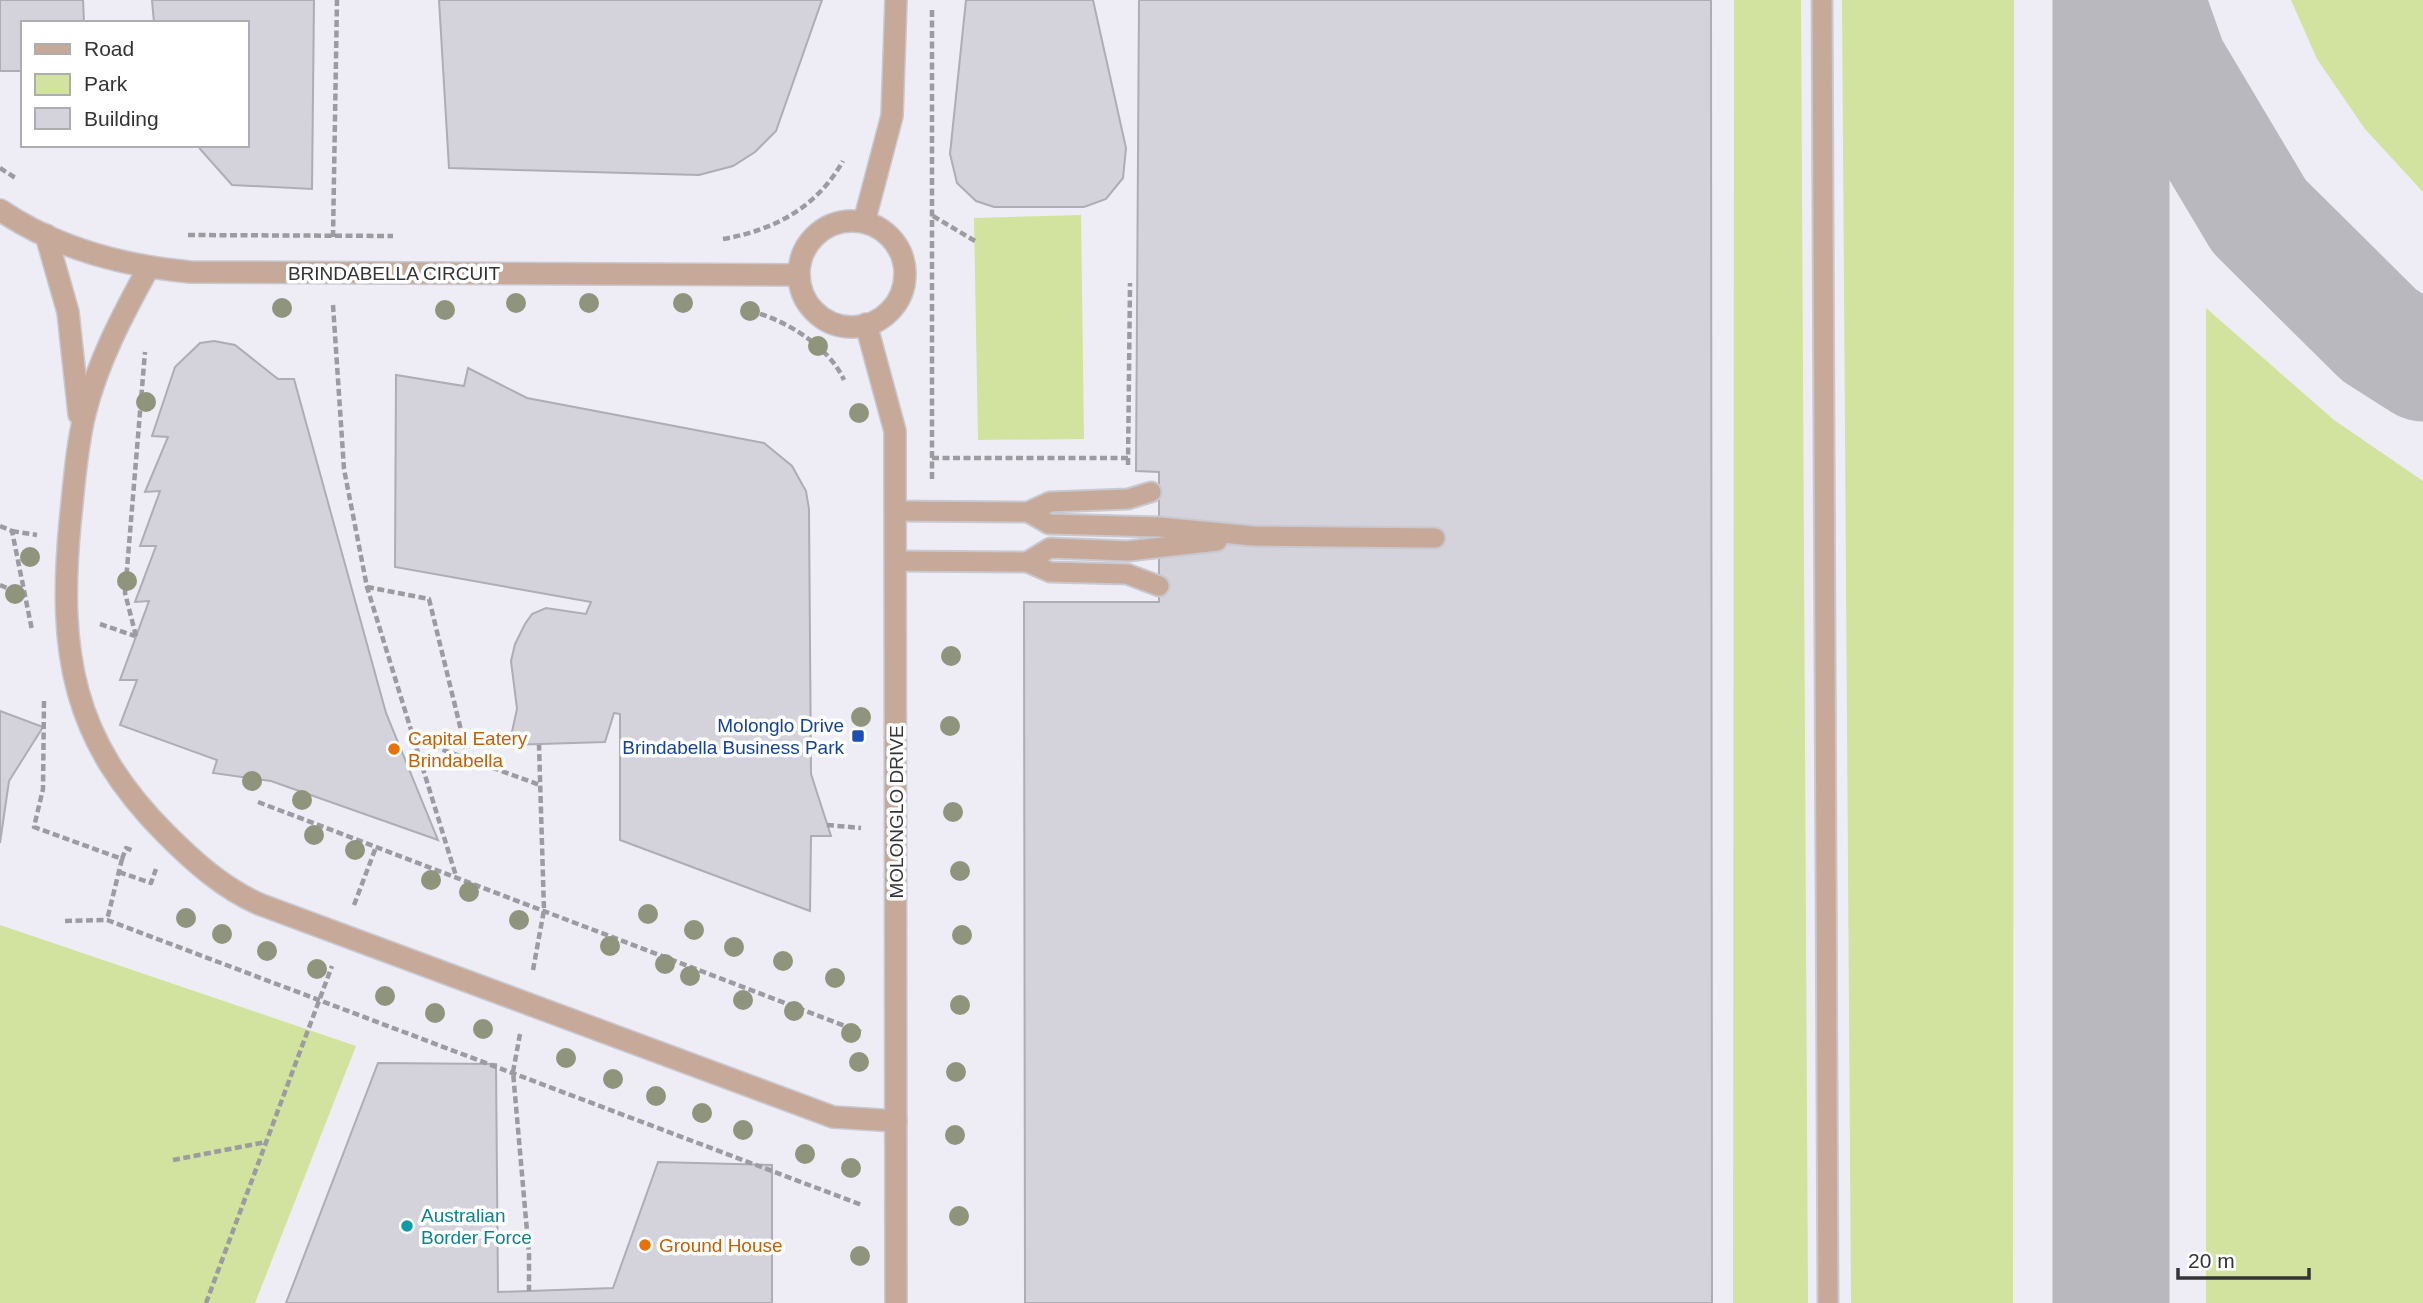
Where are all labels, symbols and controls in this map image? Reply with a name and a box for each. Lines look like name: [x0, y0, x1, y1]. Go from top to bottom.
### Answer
legend: [21, 21, 248, 147]
text: Road: [84, 37, 134, 60]
text: Park: [84, 72, 128, 95]
text: Building: [84, 107, 159, 130]
street label: BRINDABELLA CIRCUIT: [288, 263, 500, 284]
place label: Molonglo Drive Brindabella Business Park: [622, 715, 844, 758]
street label: MOLONGLO DRIVE: [886, 725, 907, 899]
place label: Capital Eatery Brindabella: [408, 728, 528, 771]
marker: Molonglo Drive Brindabella Business Park: [850, 728, 866, 744]
marker: Capital Eatery Brindabella: [386, 741, 402, 757]
place label: Australian Border Force: [421, 1205, 532, 1248]
marker: Australian Border Force: [399, 1218, 415, 1234]
place label: Ground House: [659, 1235, 783, 1256]
scale bar: [2178, 1236, 2309, 1280]
marker: Ground House: [637, 1237, 653, 1253]
text: 20 m: [2188, 1249, 2235, 1272]

